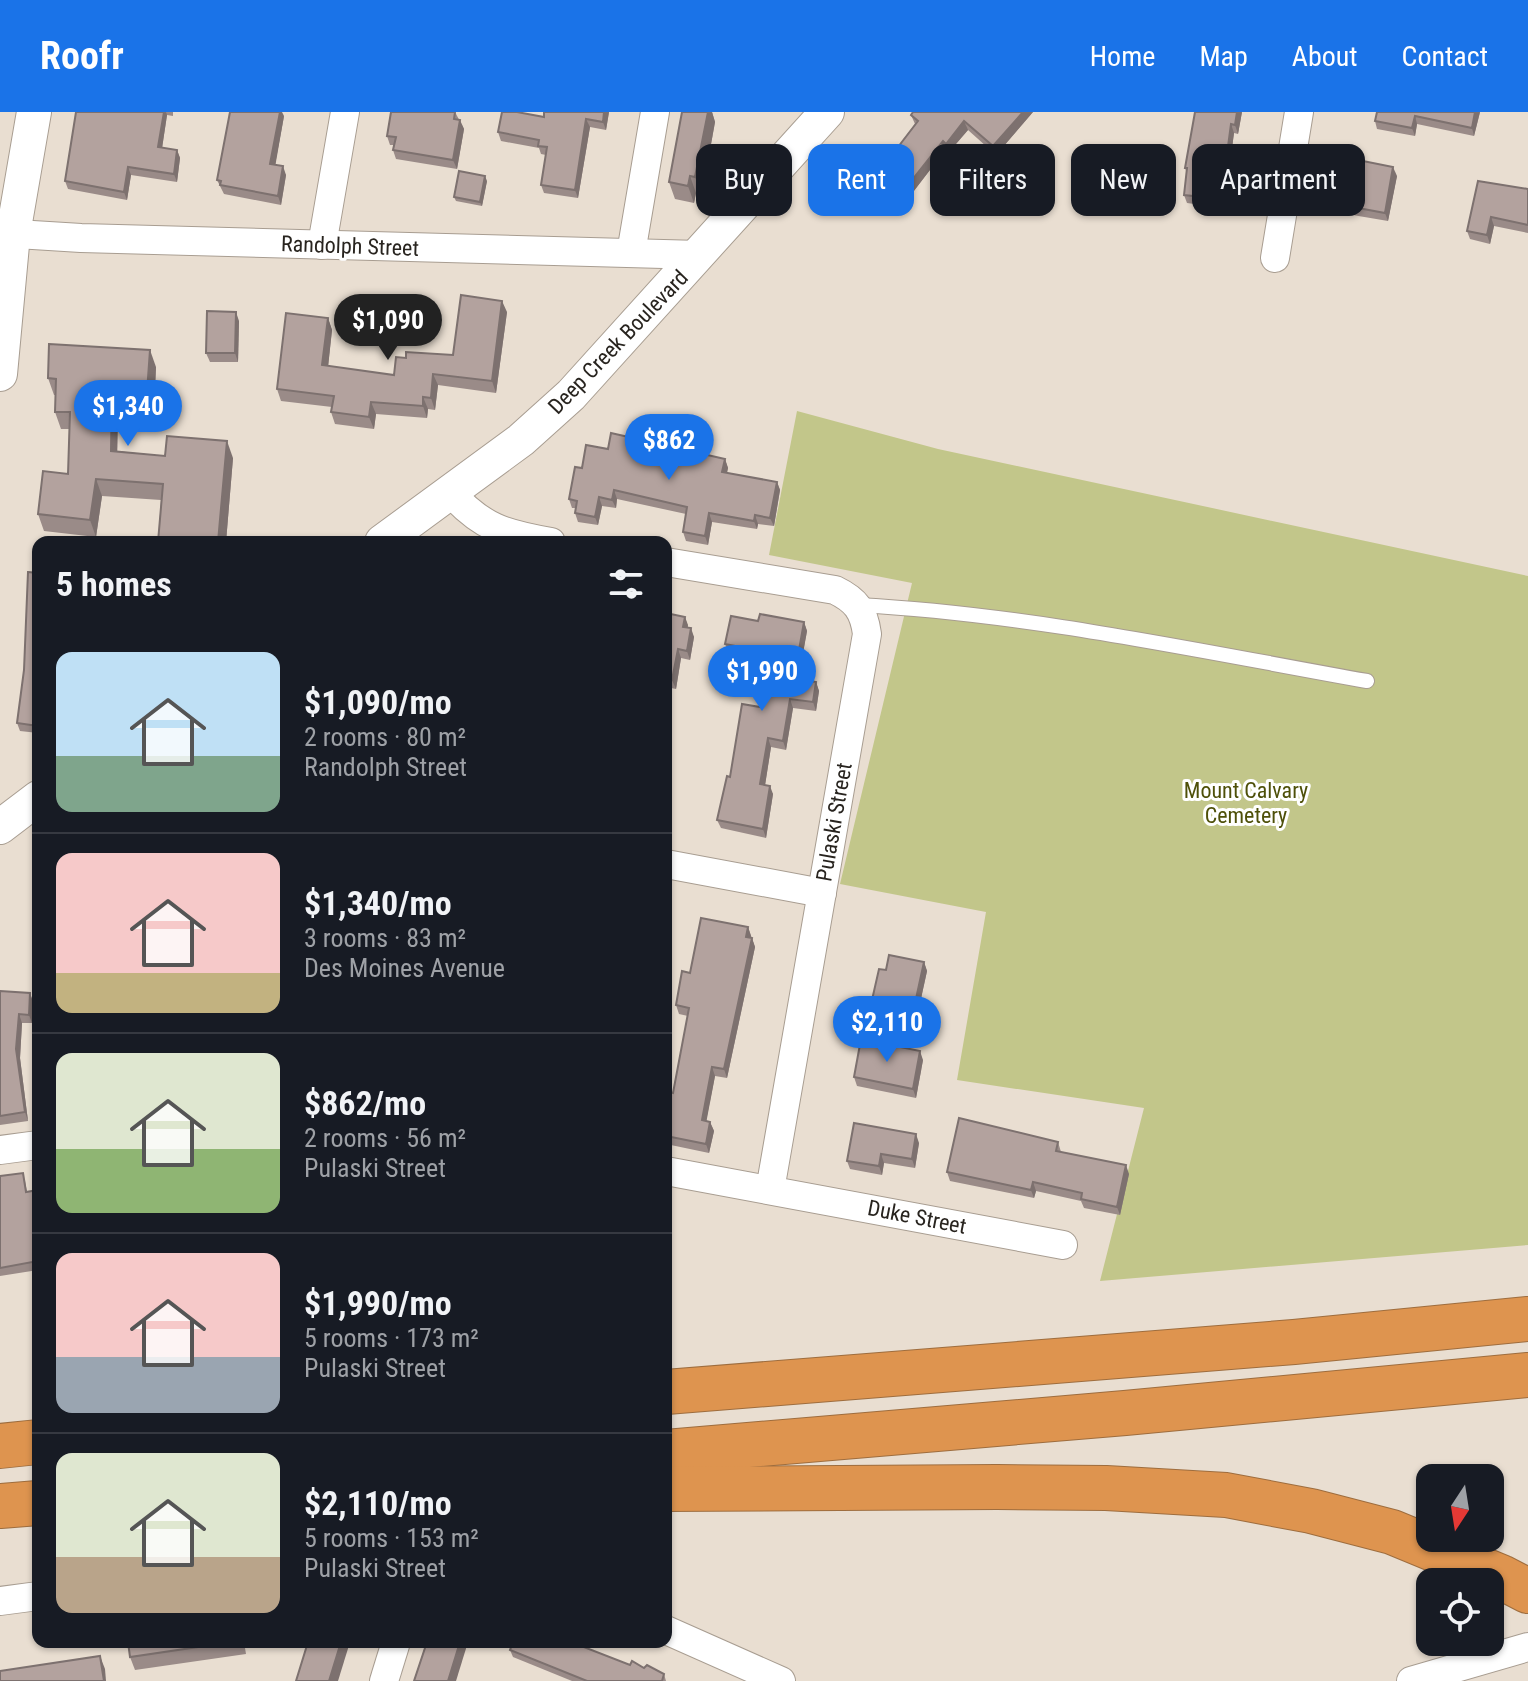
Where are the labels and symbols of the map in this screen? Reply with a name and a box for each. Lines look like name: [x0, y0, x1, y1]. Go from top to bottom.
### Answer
street label: Randolph Street: [281, 231, 419, 261]
street label: Deep Creek Boulevard: [543, 265, 693, 419]
pin: $1,090: [323, 294, 453, 362]
pin: $1,340: [63, 380, 193, 448]
pin: $862: [622, 414, 716, 482]
pin: $1,990: [697, 645, 827, 713]
street label: Pulaski Street: [811, 761, 857, 883]
park label: Mount Calvary Cemetery: [1184, 778, 1308, 828]
pin: $2,110: [822, 996, 952, 1064]
street label: Duke Street: [866, 1195, 968, 1239]
north arrow: [1416, 1464, 1504, 1552]

